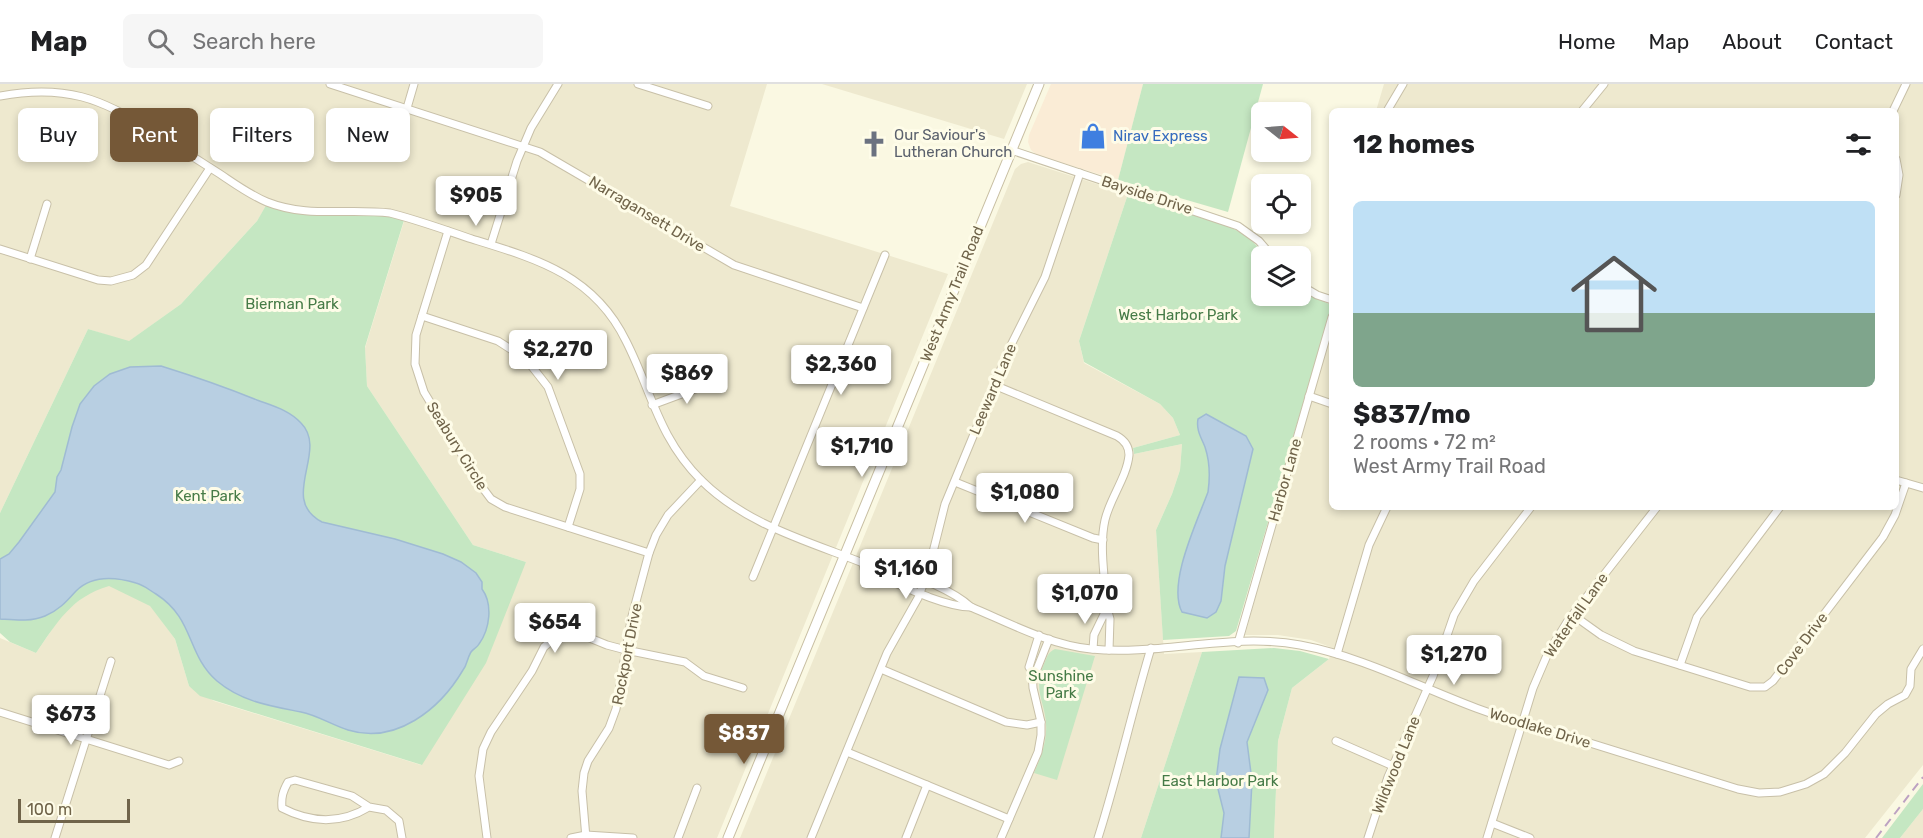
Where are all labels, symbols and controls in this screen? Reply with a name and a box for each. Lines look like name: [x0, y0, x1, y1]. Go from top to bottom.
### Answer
search box: [123, 14, 543, 68]
text: Map: [30, 25, 87, 58]
icon: search: [144, 25, 177, 58]
text: Search here: [192, 28, 316, 55]
text: Home: [1558, 29, 1615, 54]
text: Map: [1648, 29, 1689, 54]
text: About: [1722, 29, 1782, 54]
text: Contact: [1815, 29, 1893, 54]
north arrow: [1251, 102, 1311, 162]
map controls: [1251, 102, 1311, 306]
chip: Buy: [18, 108, 98, 162]
chip: Rent: [110, 108, 198, 162]
chip: Filters: [210, 108, 314, 162]
chip: New: [326, 108, 410, 162]
shop icon: Nirav Express: [1078, 121, 1108, 151]
place label: Our Saviour's Lutheran Church: [894, 126, 1012, 161]
place label: Nirav Express: [1113, 127, 1208, 145]
icon: filters: [1842, 128, 1875, 161]
church icon: Our Saviour's Lutheran Church: [859, 129, 889, 159]
text: 12 homes: [1353, 129, 1475, 160]
street label: Narragansett Drive: [586, 172, 708, 256]
street label: Bayside Drive: [1099, 172, 1195, 218]
button: locate: [1251, 174, 1311, 234]
pin: $905: [440, 176, 512, 227]
text: $905: [450, 183, 502, 207]
street label: West Army Trail Road: [917, 224, 987, 364]
icon: home: [1560, 240, 1668, 348]
button: layers: [1251, 246, 1311, 306]
park label: Bierman Park: [245, 295, 339, 313]
park label: West Harbor Park: [1118, 306, 1238, 324]
pin: $2,270: [509, 330, 607, 381]
text: $2,270: [523, 337, 593, 361]
street label: Leeward Lane: [966, 341, 1020, 437]
pin: $2,360: [792, 345, 890, 396]
text: $2,360: [805, 352, 877, 376]
pin: $869: [651, 354, 723, 405]
text: $869: [661, 361, 713, 385]
street label: Seabury Circle: [423, 399, 491, 493]
text: $837/mo: [1353, 399, 1471, 430]
pin: $1,710: [813, 427, 911, 478]
text: 2 rooms · 72 m²: [1353, 430, 1496, 454]
text: $1,710: [830, 434, 894, 458]
street label: Harbor Lane: [1265, 436, 1305, 524]
text: West Army Trail Road: [1353, 454, 1546, 478]
pin: $1,080: [976, 473, 1074, 524]
text: $1,080: [990, 480, 1060, 504]
park label: Kent Park: [175, 487, 242, 505]
pin: $1,160: [857, 549, 955, 600]
text: $1,160: [874, 556, 938, 580]
street label: Waterfall Lane: [1540, 569, 1612, 661]
pin: $1,070: [1036, 574, 1134, 625]
text: $1,070: [1051, 581, 1119, 605]
street label: Rockport Drive: [608, 602, 646, 706]
pin: $654: [519, 603, 591, 654]
street label: Cove Drive: [1772, 609, 1832, 679]
text: $654: [529, 610, 581, 634]
pin: $1,270: [1405, 635, 1503, 686]
text: $1,270: [1421, 642, 1487, 666]
park label: Sunshine Park: [1028, 667, 1094, 702]
pin: $673: [35, 695, 107, 746]
text: $673: [46, 702, 96, 726]
street label: Woodlake Drive: [1487, 704, 1593, 752]
street label: Wildwood Lane: [1368, 713, 1424, 817]
pin: $837: [708, 714, 780, 765]
text: $837: [718, 721, 770, 745]
park label: East Harbor Park: [1161, 772, 1279, 790]
scale bar: [18, 796, 130, 824]
text: 100 m: [27, 800, 72, 819]

